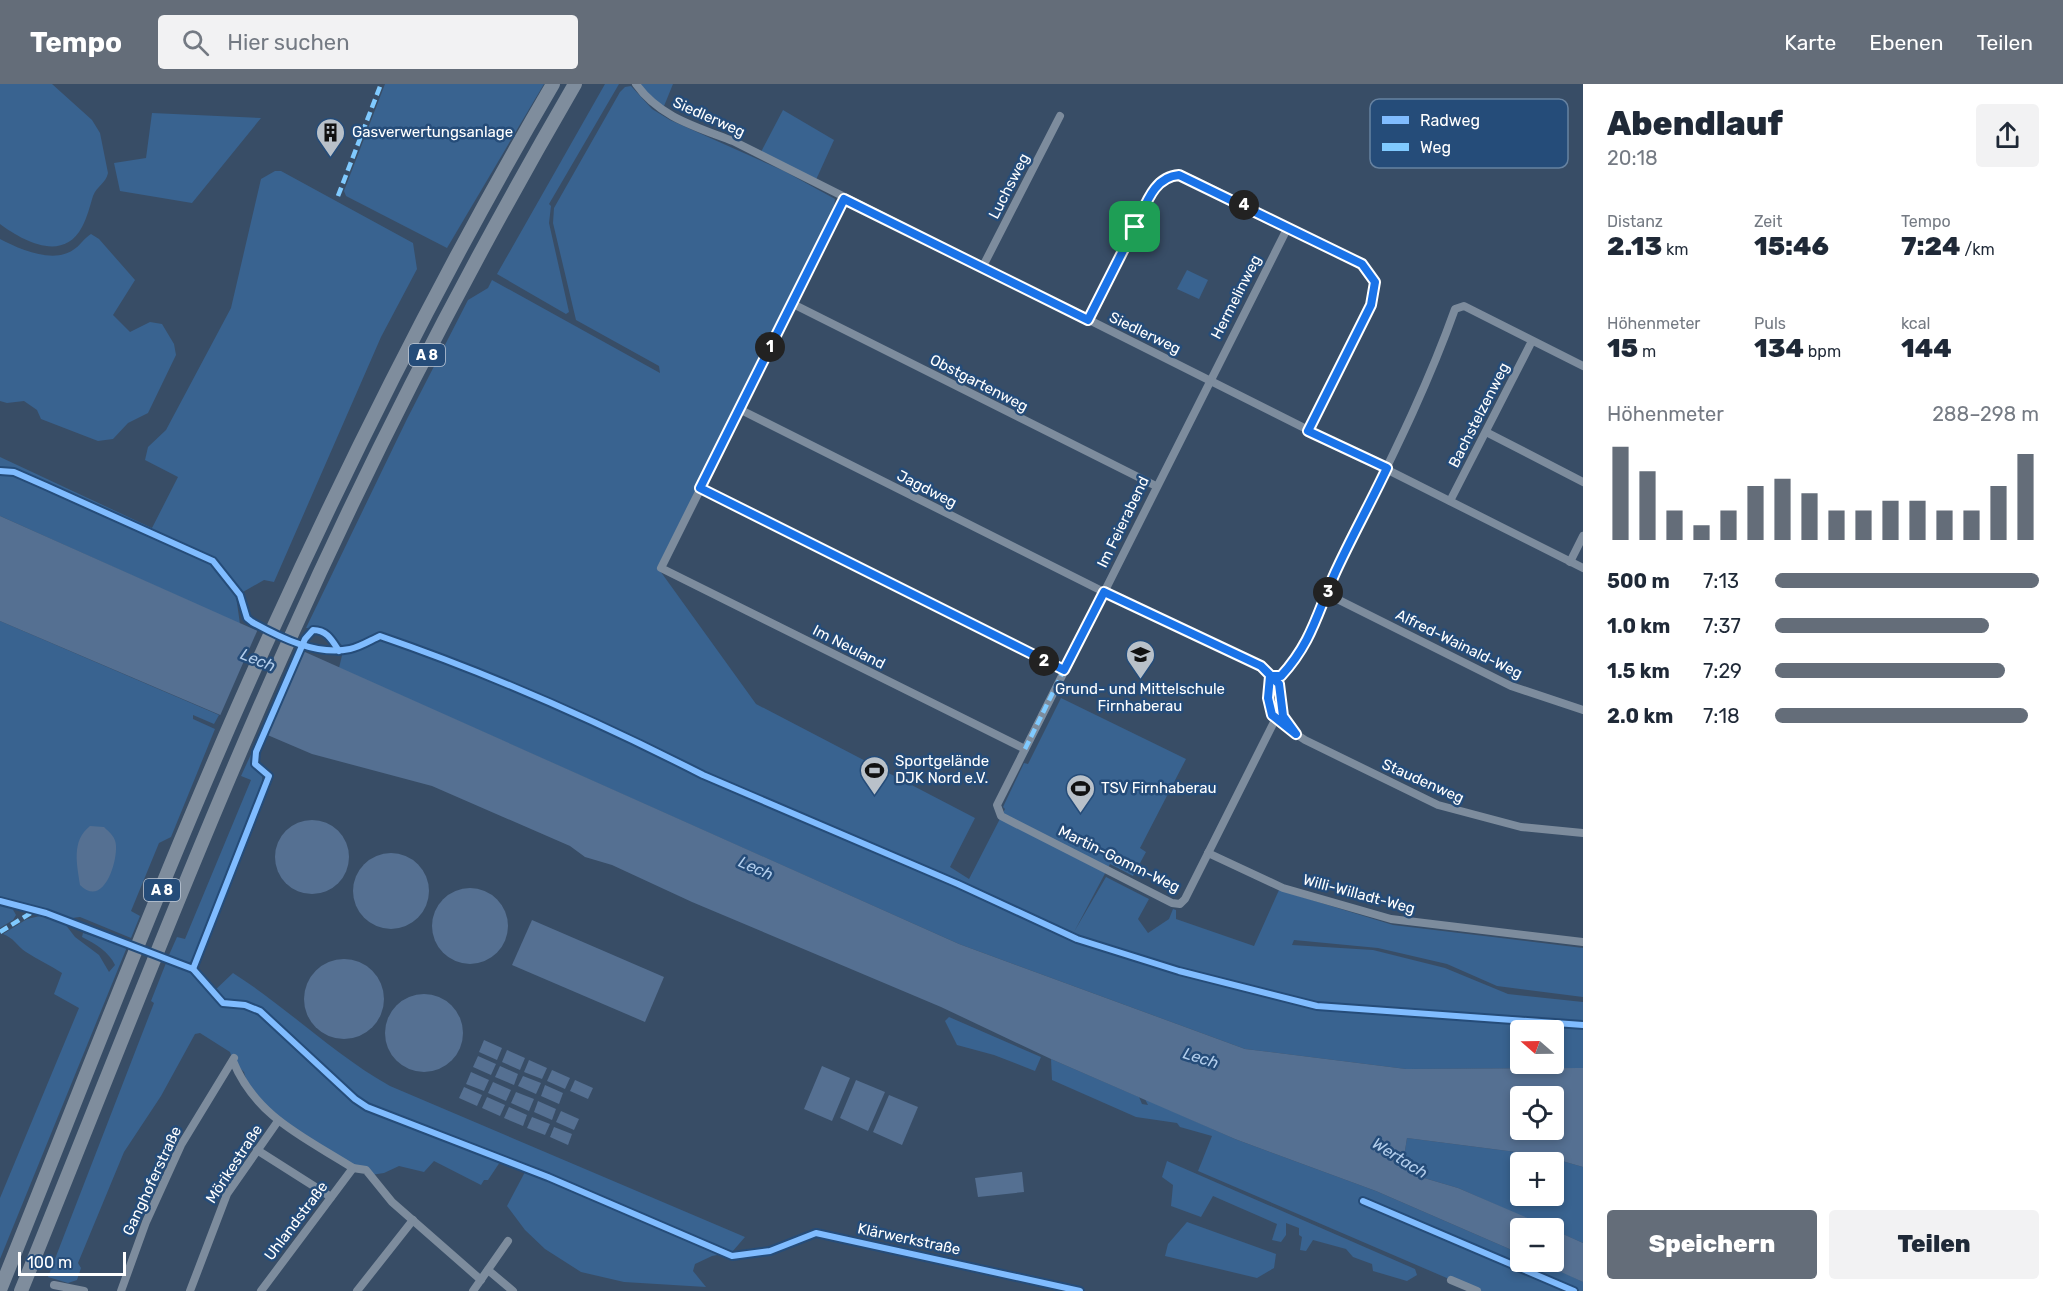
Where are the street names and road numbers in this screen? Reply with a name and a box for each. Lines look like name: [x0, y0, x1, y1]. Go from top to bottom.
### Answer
street label: Siedlerweg: [670, 93, 748, 141]
street label: Luchsweg: [985, 150, 1033, 222]
street label: Hermelinweg: [1207, 252, 1265, 342]
street label: Siedlerweg: [1106, 308, 1184, 358]
road number: A 8: [409, 344, 445, 366]
street label: Obstgartenweg: [927, 350, 1031, 416]
street label: Bachstelzenweg: [1445, 360, 1513, 470]
street label: Jagdweg: [894, 466, 960, 512]
street label: Im Feierabend: [1093, 473, 1153, 571]
street label: Alfred-Wainald-Weg: [1393, 605, 1525, 683]
street label: Im Neuland: [810, 621, 888, 673]
street label: Staudenweg: [1379, 755, 1467, 807]
street label: Martin-Gomm-Weg: [1055, 822, 1183, 896]
street label: Willi-Willadt-Weg: [1301, 870, 1417, 918]
road number: A 8: [144, 879, 180, 901]
street label: Mörikestraße: [202, 1121, 266, 1207]
street label: Ganghoferstraße: [119, 1123, 185, 1239]
street label: Uhlandstraße: [260, 1178, 332, 1264]
street label: Klärwerkstraße: [856, 1219, 962, 1259]

